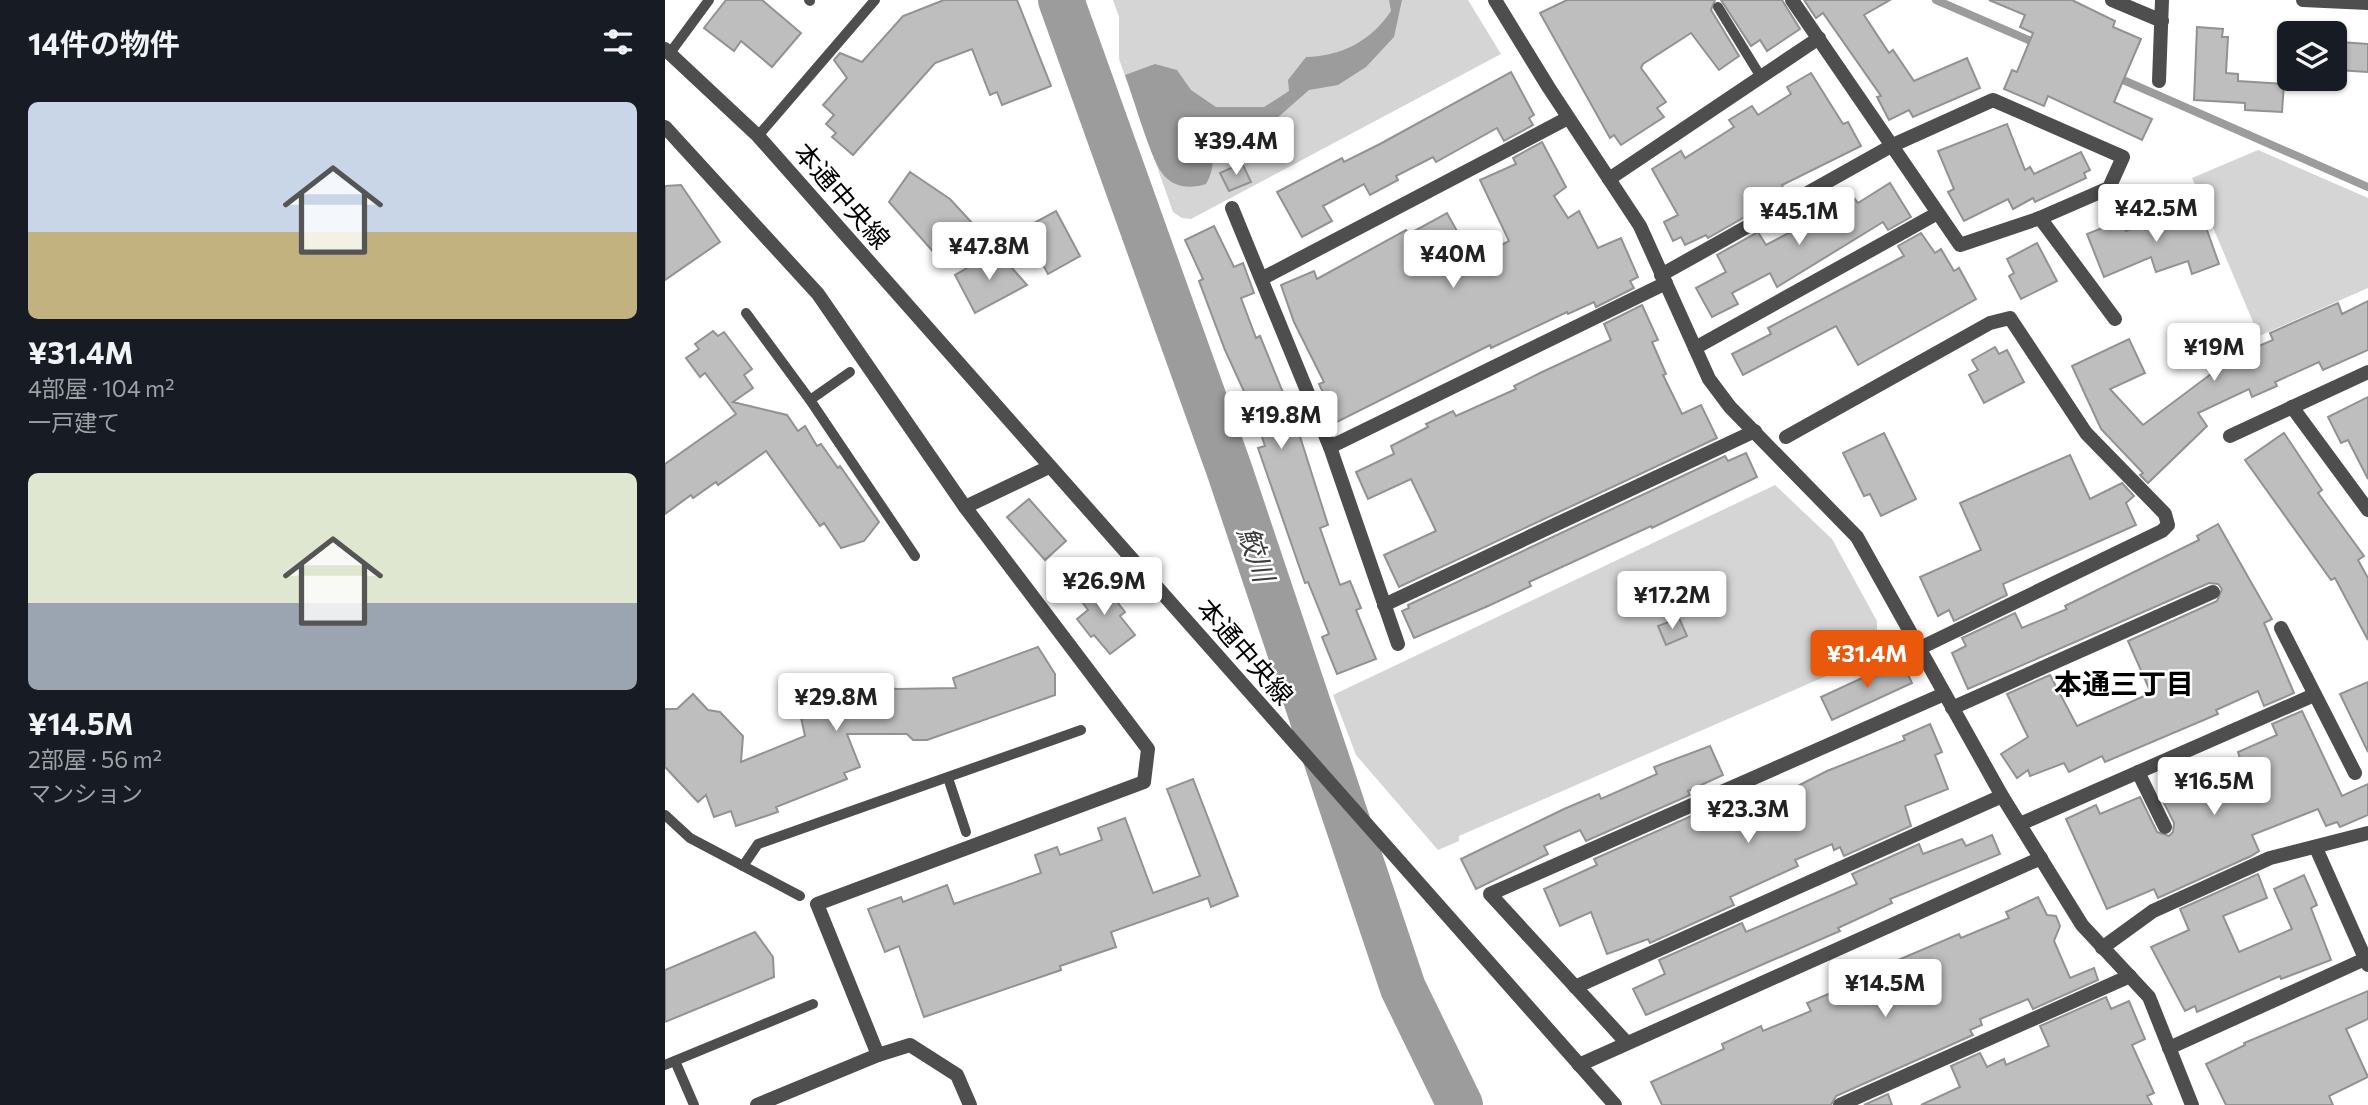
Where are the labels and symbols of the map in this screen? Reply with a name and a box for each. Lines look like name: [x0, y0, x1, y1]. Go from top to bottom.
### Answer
pin: ¥39.4M: [1179, 118, 1293, 177]
street label: 本通中央線: [789, 136, 897, 254]
pin: ¥42.5M: [2099, 184, 2213, 244]
pin: ¥45.1M: [1742, 188, 1856, 247]
pin: ¥47.8M: [932, 222, 1046, 282]
pin: ¥40M: [1412, 230, 1494, 290]
pin: ¥19M: [2173, 324, 2255, 383]
pin: ¥19.8M: [1224, 392, 1338, 451]
water label: 鮫川: [1232, 522, 1283, 589]
pin: ¥26.9M: [1047, 558, 1161, 617]
pin: ¥17.2M: [1615, 572, 1729, 631]
street label: 本通中央線: [1192, 592, 1300, 710]
pin: ¥31.4M: [1810, 630, 1924, 690]
district label: 本通三丁目: [2054, 666, 2194, 700]
pin: ¥29.8M: [779, 674, 893, 733]
pin: ¥16.5M: [2157, 758, 2271, 817]
pin: ¥23.3M: [1691, 786, 1805, 845]
pin: ¥14.5M: [1828, 960, 1942, 1019]

